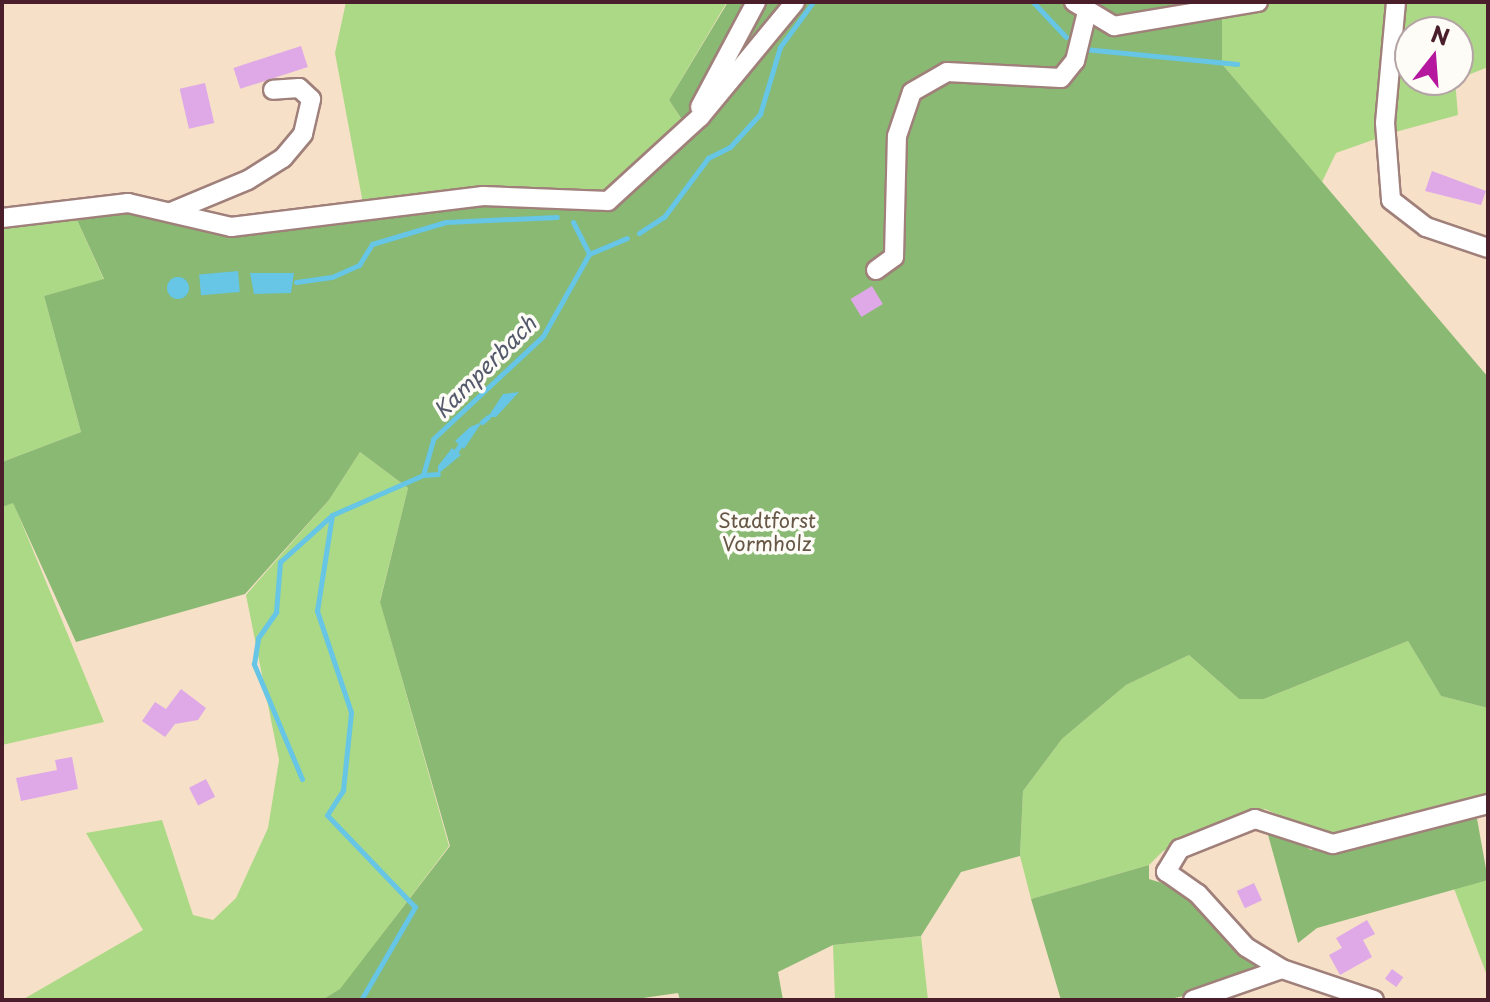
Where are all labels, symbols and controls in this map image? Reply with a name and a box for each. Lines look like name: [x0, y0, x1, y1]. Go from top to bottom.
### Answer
north arrow: [1394, 16, 1474, 96]
text: N: [1427, 16, 1454, 53]
water label: Kamperbach: [427, 309, 541, 423]
park label: Stadtforst Vormholz: [718, 508, 816, 555]

